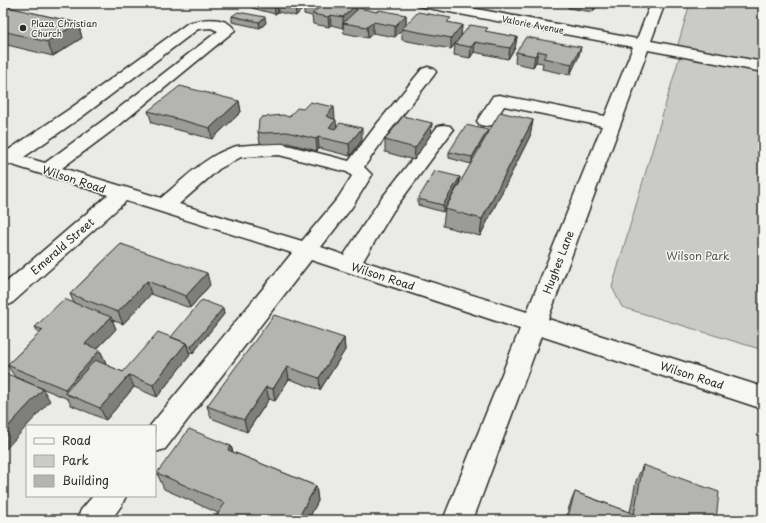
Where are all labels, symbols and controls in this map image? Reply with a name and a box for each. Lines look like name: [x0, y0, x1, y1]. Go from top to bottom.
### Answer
street label: Valorie Avenue: [501, 11, 565, 37]
place label: Plaza Christian Church: [31, 16, 97, 40]
marker: Plaza Christian Church: [18, 23, 28, 33]
street label: Wilson Road: [40, 161, 108, 197]
street label: Emerald Street: [26, 213, 98, 279]
street label: Hughes Lane: [538, 228, 578, 296]
park label: Wilson Park: [666, 247, 730, 264]
street label: Wilson Road: [349, 258, 417, 294]
street label: Wilson Road: [658, 357, 726, 393]
legend: [26, 425, 156, 497]
text: Road: [62, 431, 91, 449]
text: Park: [62, 451, 89, 469]
text: Building: [62, 471, 109, 489]

